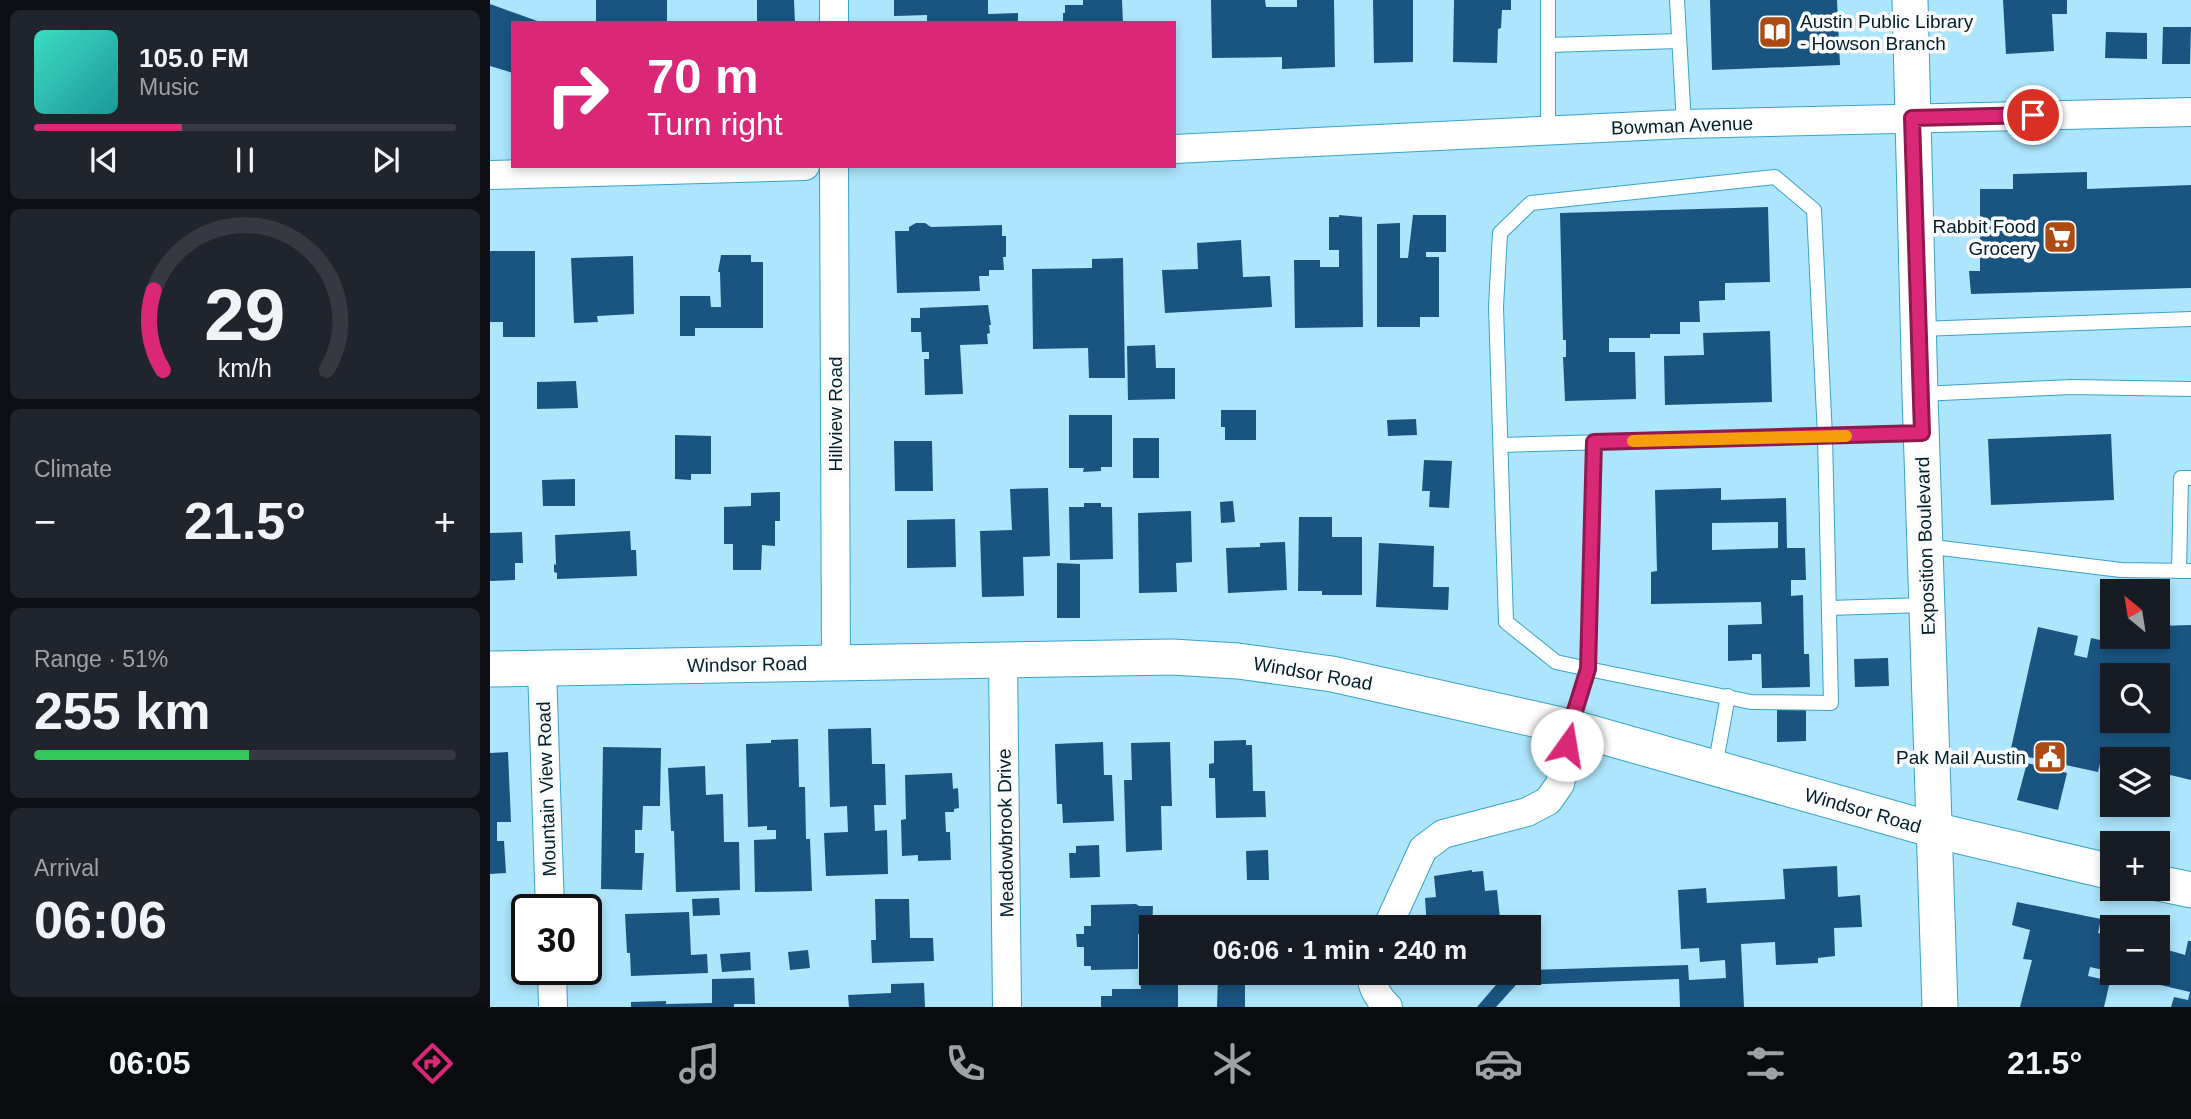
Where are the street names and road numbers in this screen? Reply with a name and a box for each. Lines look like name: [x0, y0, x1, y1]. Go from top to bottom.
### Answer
street label: Bowman Avenue: [1611, 113, 1753, 138]
street label: Hillview Road: [825, 356, 846, 472]
street label: Exposition Boulevard: [1912, 456, 1939, 636]
street label: Windsor Road: [687, 653, 807, 676]
street label: Windsor Road: [1252, 653, 1374, 694]
street label: Mountain View Road: [533, 701, 560, 877]
street label: Meadowbrook Drive: [994, 748, 1017, 918]
street label: Windsor Road: [1802, 784, 1924, 837]

